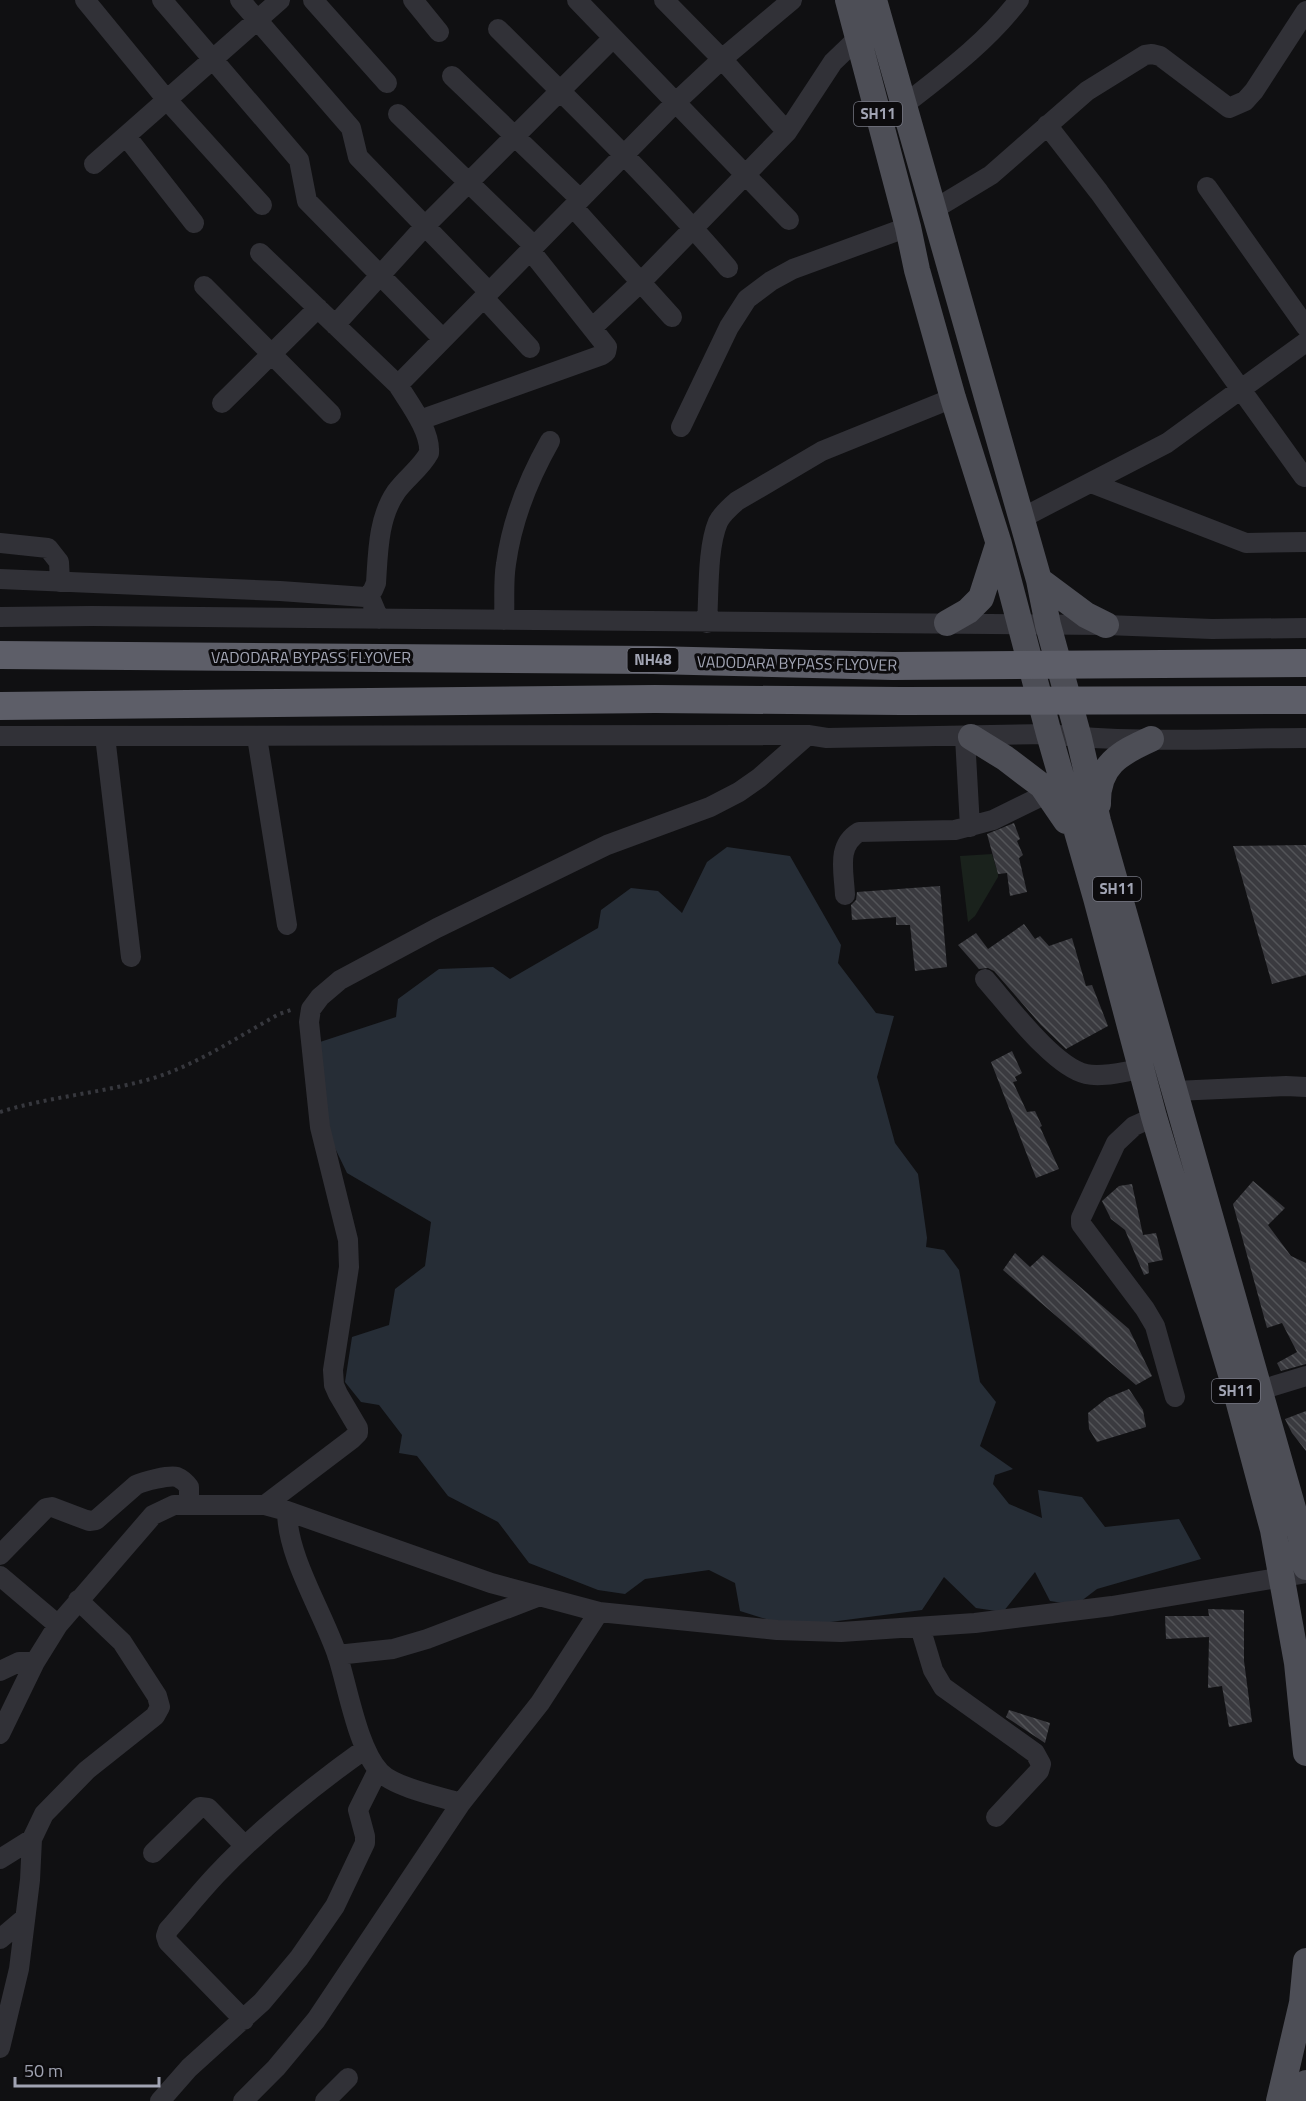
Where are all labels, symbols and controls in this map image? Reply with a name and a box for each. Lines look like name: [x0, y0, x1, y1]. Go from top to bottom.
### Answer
road number: SH11: [854, 102, 902, 126]
street label: VADODARA BYPASS FLYOVER: [211, 645, 411, 669]
road number: NH48: [628, 648, 678, 672]
street label: VADODARA BYPASS FLYOVER: [697, 649, 897, 677]
road number: SH11: [1093, 877, 1141, 901]
road number: SH11: [1212, 1379, 1260, 1403]
scale bar: [15, 2050, 159, 2088]
text: 50 m: [24, 2057, 63, 2084]

